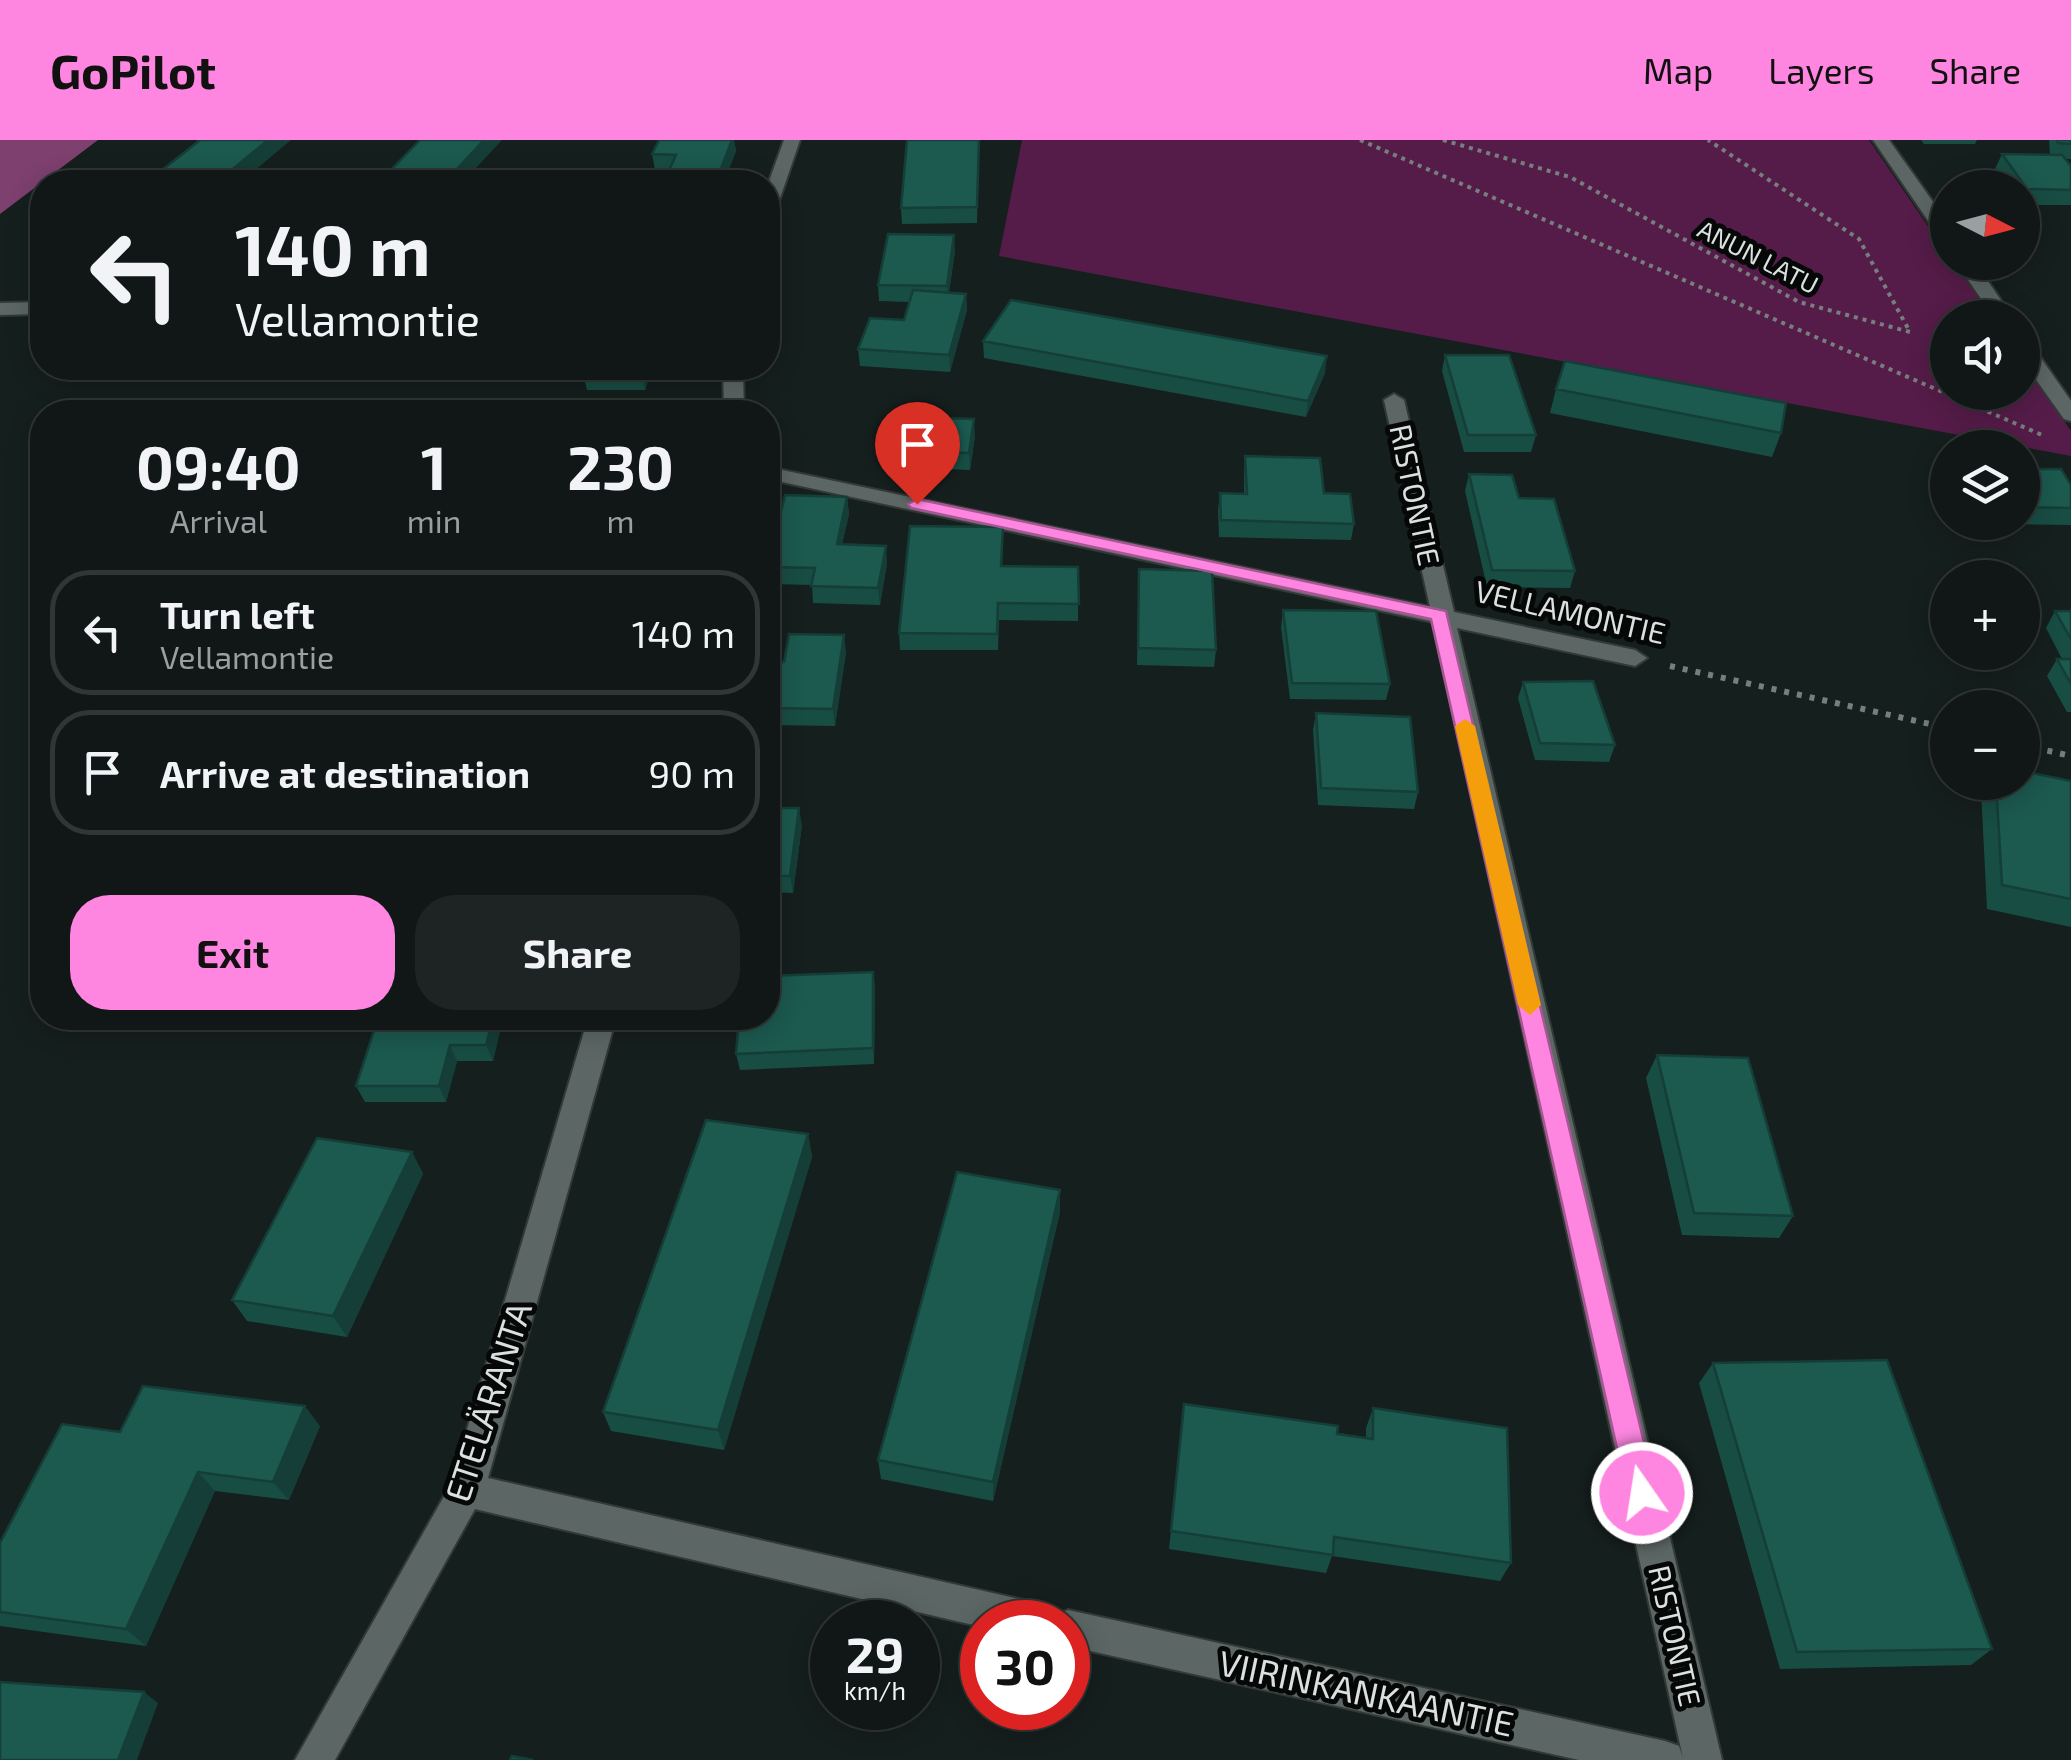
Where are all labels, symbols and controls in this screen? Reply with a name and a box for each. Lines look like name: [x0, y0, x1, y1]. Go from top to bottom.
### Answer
text: GoPilot: [50, 41, 216, 99]
text: Map: [1643, 49, 1713, 91]
text: Layers: [1768, 49, 1874, 91]
text: Share: [1929, 49, 2021, 91]
north arrow: [1930, 170, 2040, 280]
map controls: [1930, 170, 2040, 800]
text: 140 m: [235, 206, 431, 290]
icon: left: [70, 210, 200, 340]
street label: ANUN LATU: [1693, 213, 1824, 299]
text: Vellamontie: [235, 291, 480, 345]
button: sound: [1930, 300, 2040, 410]
pin: [875, 402, 960, 505]
icon: arrive: [890, 417, 945, 472]
street label: RISTONTIE: [1383, 421, 1448, 569]
text: 09:40: [136, 430, 301, 502]
text: 1: [421, 430, 447, 502]
text: 230: [567, 430, 674, 502]
button: layers: [1930, 430, 2040, 540]
text: Arrival: [170, 501, 267, 539]
text: min: [407, 501, 461, 539]
text: m: [607, 501, 635, 539]
button: +: [1930, 560, 2040, 670]
street label: VELLAMONTIE: [1472, 572, 1669, 650]
text: Turn left: [160, 591, 315, 637]
icon: left: [75, 605, 130, 660]
text: 140 m: [632, 610, 735, 656]
text: Vellamontie: [160, 637, 334, 675]
button: −: [1930, 690, 2040, 800]
icon: arrive: [75, 745, 130, 800]
text: Arrive at destination: [160, 750, 530, 796]
text: 90 m: [649, 750, 735, 796]
button: Exit: [70, 895, 395, 1010]
button: Share: [415, 895, 740, 1010]
street label: ETELÄRANTA: [435, 1296, 539, 1507]
position arrow: [1590, 1441, 1694, 1545]
street label: RISTONTIE: [1642, 1562, 1710, 1710]
speed limit sign: 30: [960, 1600, 1090, 1730]
text: 29: [846, 1623, 904, 1683]
street label: VIIRINKANKAANTIE: [1215, 1640, 1518, 1744]
text: km/h: [844, 1675, 906, 1705]

